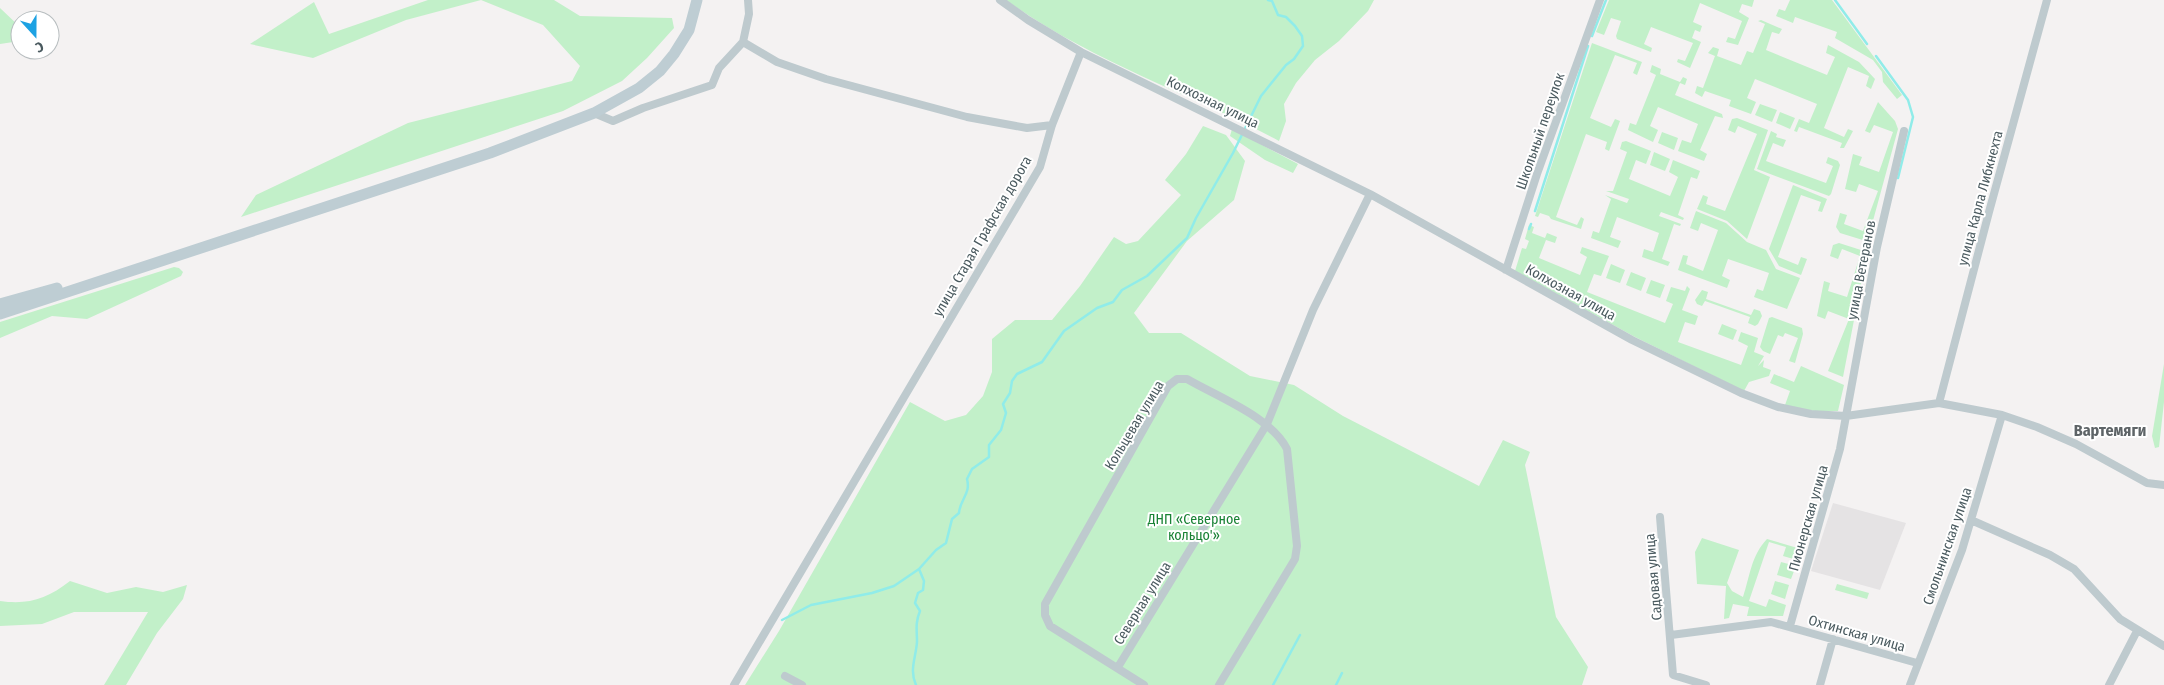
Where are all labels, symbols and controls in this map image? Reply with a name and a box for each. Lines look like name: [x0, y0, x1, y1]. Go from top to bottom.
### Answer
north arrow: [10, 10, 60, 60]
text: С: [32, 37, 46, 56]
street label: Школьный переулок: [1513, 70, 1569, 192]
street label: Колхозная улица: [1164, 73, 1262, 132]
street label: улица Карла Либкнехта: [1954, 129, 2007, 268]
street label: улица Старая Графская дорога: [929, 153, 1036, 320]
street label: улица Ветеранов: [1844, 219, 1879, 321]
street label: Колхозная улица: [1523, 261, 1619, 324]
street label: Кольцевая улица: [1101, 377, 1168, 473]
district label: Вартемяги: [2074, 421, 2146, 440]
street label: Пионерская улица: [1785, 463, 1832, 573]
street label: Смольнинская улица: [1919, 485, 1976, 607]
park label: ДНП «Северное кольцо'»: [1147, 511, 1240, 544]
street label: Садовая улица: [1641, 533, 1666, 621]
street label: Северная улица: [1110, 558, 1175, 648]
street label: Охтинская улица: [1806, 612, 1907, 655]

